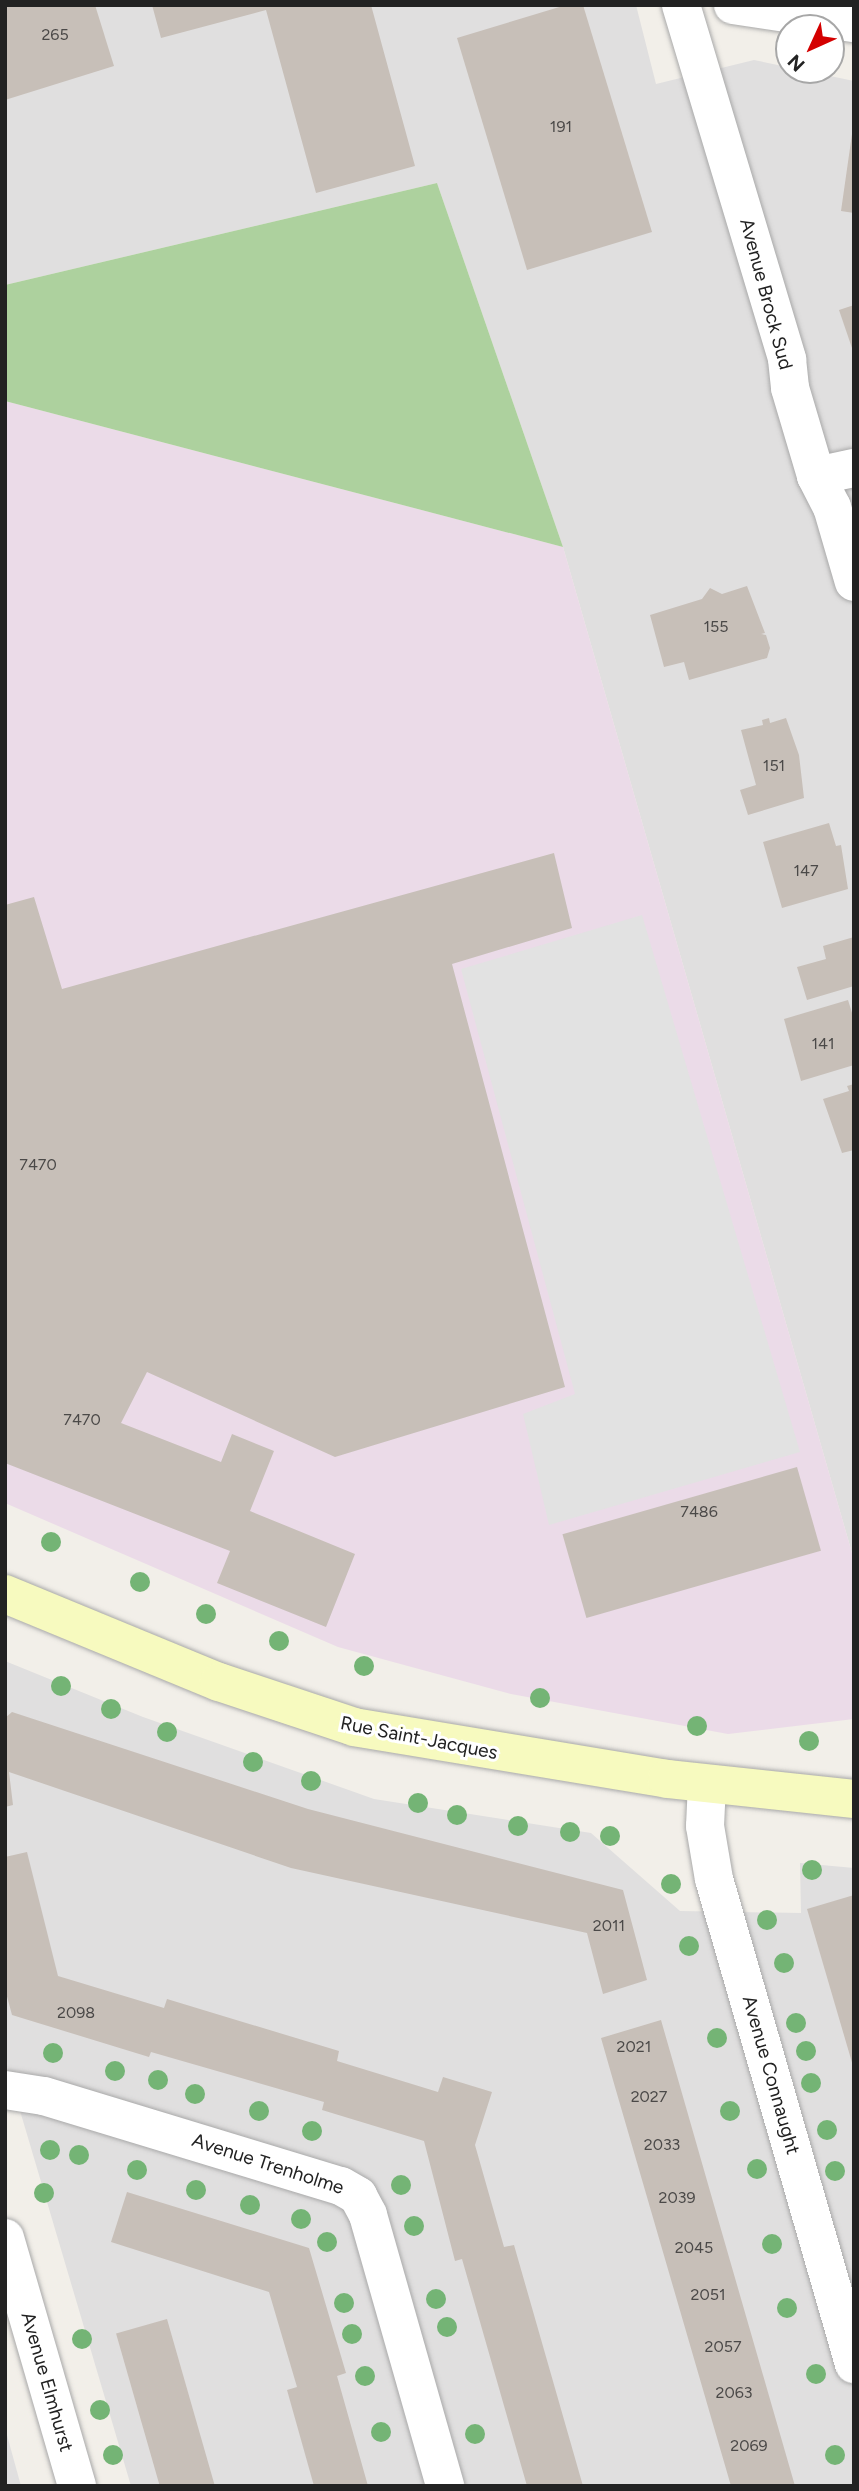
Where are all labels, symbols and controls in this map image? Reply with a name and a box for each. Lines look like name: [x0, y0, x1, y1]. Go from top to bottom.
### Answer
north arrow: [775, 14, 845, 84]
house number: 265: [41, 25, 69, 45]
text: N: [783, 49, 810, 76]
house number: 191: [550, 117, 572, 137]
street label: Avenue Brock Sud: [735, 216, 797, 372]
house number: 155: [703, 617, 729, 637]
house number: 151: [763, 756, 785, 776]
house number: 147: [793, 861, 819, 881]
house number: 141: [811, 1034, 835, 1054]
house number: 7470: [19, 1155, 57, 1175]
house number: 7470: [63, 1410, 101, 1430]
house number: 7486: [680, 1502, 718, 1522]
street label: Rue Saint-Jacques: [338, 1712, 500, 1764]
house number: 2011: [593, 1916, 625, 1936]
street label: Avenue Connaught: [737, 1993, 805, 2157]
house number: 2098: [57, 2003, 95, 2023]
house number: 2021: [617, 2037, 651, 2057]
house number: 2027: [631, 2087, 667, 2107]
street label: Avenue Trenholme: [189, 2129, 347, 2199]
house number: 2033: [644, 2135, 680, 2155]
house number: 2039: [659, 2188, 695, 2208]
house number: 2045: [675, 2238, 713, 2258]
house number: 2051: [690, 2285, 726, 2305]
street label: Avenue Elmhurst: [16, 2310, 78, 2454]
house number: 2057: [705, 2337, 741, 2357]
house number: 2063: [716, 2383, 752, 2403]
house number: 2069: [730, 2436, 768, 2456]

